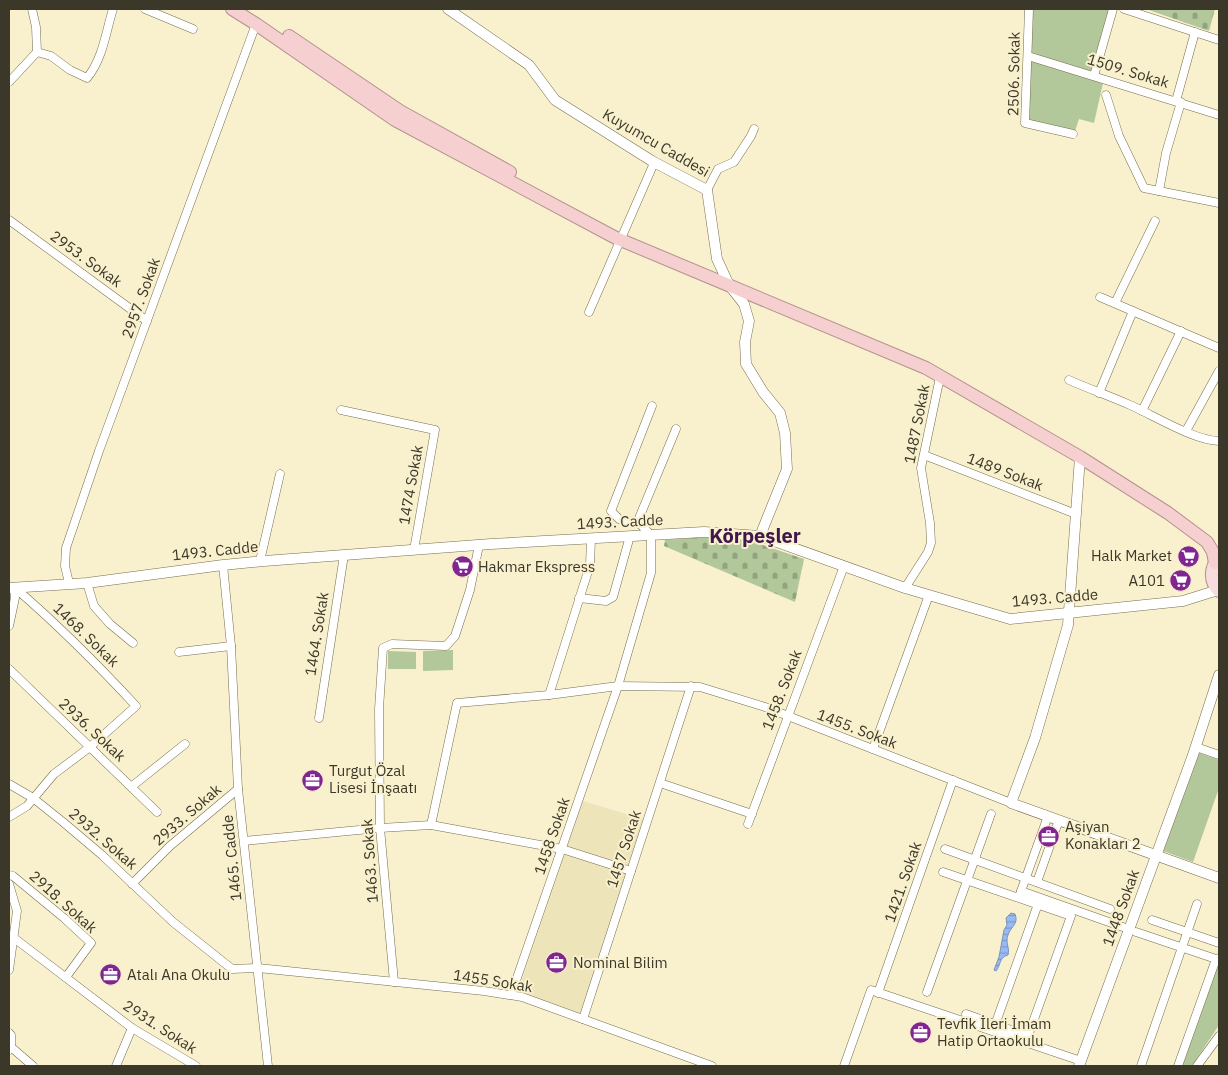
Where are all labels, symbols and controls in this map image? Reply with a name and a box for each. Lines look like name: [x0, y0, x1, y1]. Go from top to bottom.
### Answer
street label: 2506. Sokak: [1003, 31, 1024, 116]
street label: 1509. Sokak: [1085, 49, 1171, 92]
street label: Kuyumcu Caddesi: [599, 104, 713, 181]
street label: 2953. Sokak: [47, 226, 126, 291]
street label: 2957. Sokak: [117, 255, 164, 341]
street label: 1487 Sokak: [900, 383, 934, 465]
street label: 1474 Sokak: [394, 444, 427, 526]
street label: 1489 Sokak: [964, 448, 1046, 495]
street label: 1493. Cadde: [576, 510, 664, 533]
district label: Körpeşler: [709, 522, 801, 549]
street label: 1493. Cadde: [171, 537, 259, 564]
supermarket icon: Halk Market: [1176, 544, 1200, 568]
place label: Halk Market: [1091, 546, 1172, 565]
supermarket icon: Hakmar Ekspress: [450, 555, 474, 579]
place label: Hakmar Ekspress: [478, 557, 595, 576]
supermarket icon: A101: [1169, 569, 1193, 593]
place label: A101: [1128, 571, 1165, 590]
street label: 1493. Cadde: [1011, 584, 1099, 611]
street label: 1464. Sokak: [301, 591, 333, 677]
street label: 1468. Sokak: [49, 598, 123, 671]
street label: 1458. Sokak: [758, 647, 806, 733]
street label: 2936. Sokak: [55, 694, 130, 765]
street label: 1455. Sokak: [814, 705, 900, 753]
place label: Turgut Özal Lisesi İnşaatı: [329, 761, 417, 797]
office icon: Turgut Özal Lisesi İnşaatı: [301, 768, 325, 792]
street label: 2933. Sokak: [149, 780, 225, 850]
street label: 1458 Sokak: [529, 795, 574, 877]
street label: 2932. Sokak: [65, 804, 142, 874]
street label: 1457 Sokak: [602, 808, 645, 890]
street label: 1465. Cadde: [218, 814, 245, 902]
place label: Aşiyan Konakları 2: [1065, 817, 1141, 853]
street label: 1463. Sokak: [357, 818, 382, 904]
office icon: Aşiyan Konakları 2: [1037, 824, 1061, 848]
street label: 1421. Sokak: [880, 839, 925, 925]
street label: 2918. Sokak: [26, 866, 101, 937]
street label: 1448 Sokak: [1098, 867, 1143, 949]
office icon: Nominal Bilim: [545, 951, 569, 975]
place label: Nominal Bilim: [573, 953, 667, 972]
office icon: Atalı Ana Okulu: [99, 963, 123, 987]
place label: Atalı Ana Okulu: [127, 965, 230, 984]
street label: 1455 Sokak: [452, 965, 534, 996]
street label: 2931. Sokak: [120, 996, 201, 1058]
place label: Tevfik İleri İmam Hatip Ortaokulu: [937, 1014, 1051, 1050]
office icon: Tevfik İleri İmam Hatip Ortaokulu: [909, 1021, 933, 1045]

